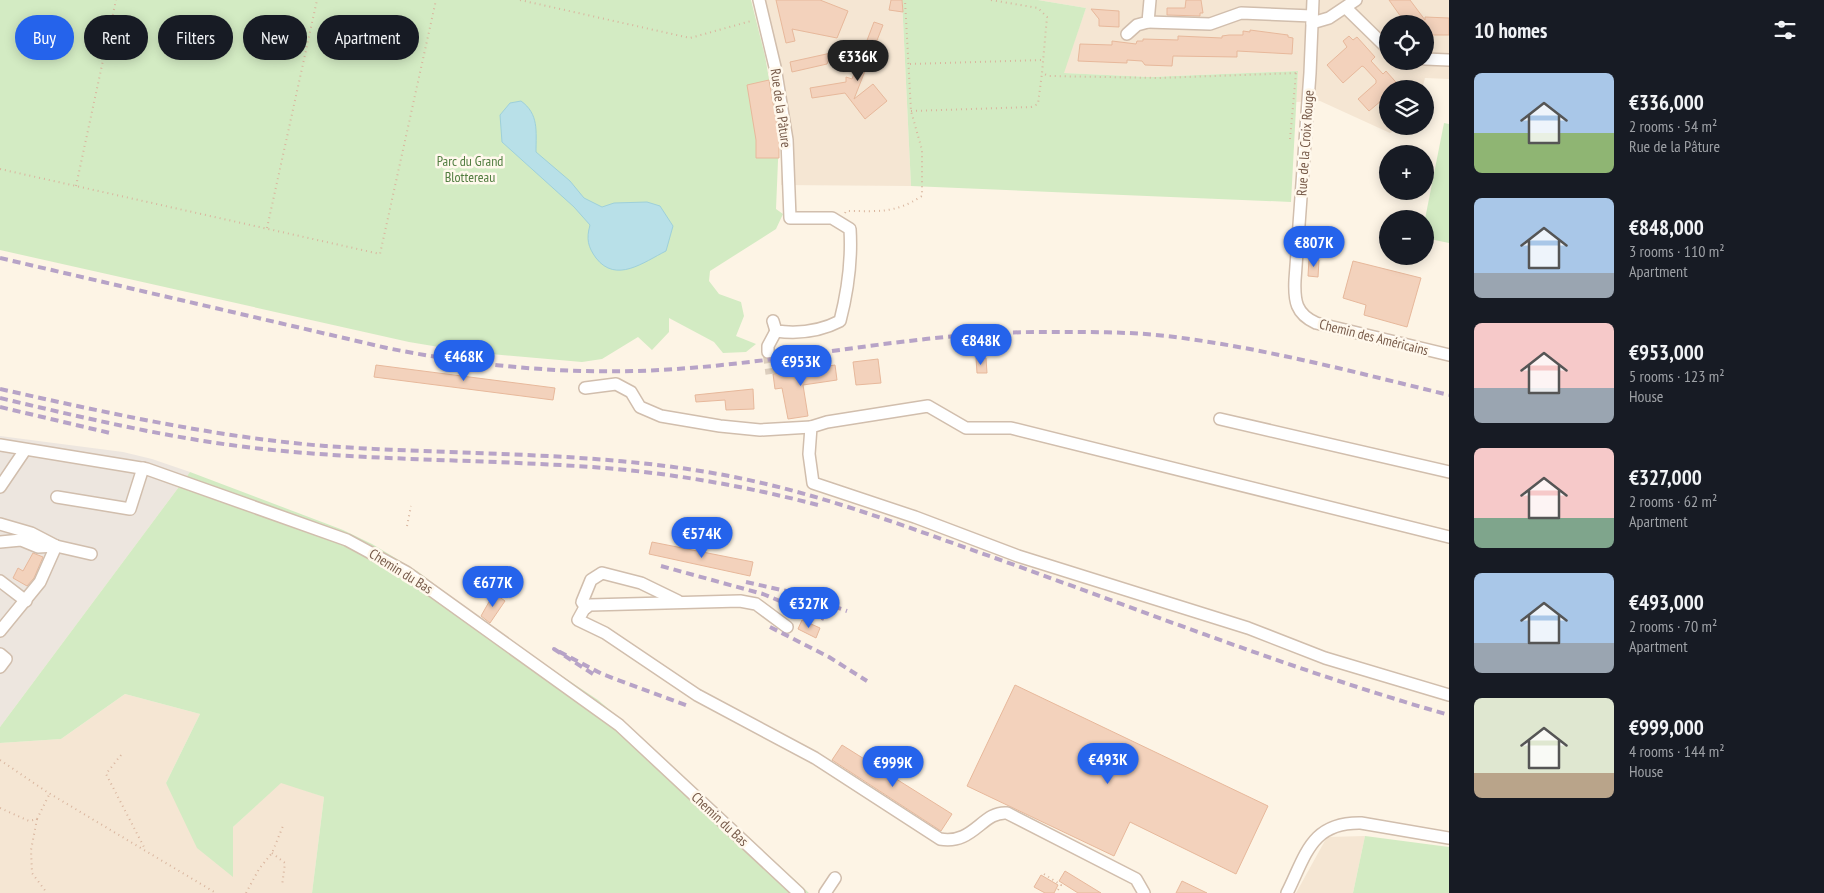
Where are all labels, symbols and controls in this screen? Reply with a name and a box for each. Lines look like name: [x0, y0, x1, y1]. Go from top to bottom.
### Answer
chip: Buy: [15, 15, 74, 60]
chip: Rent: [84, 15, 148, 60]
chip: Filters: [158, 15, 233, 60]
chip: New: [243, 15, 307, 60]
chip: Apartment: [317, 15, 419, 60]
map controls: [1379, 15, 1434, 265]
button: locate: [1379, 15, 1434, 70]
icon: filters: [1771, 16, 1799, 44]
text: 10 homes: [1474, 17, 1547, 44]
pin: €336K: [823, 39, 893, 82]
text: €336K: [839, 46, 877, 66]
street label: Rue de la Pâture: [767, 67, 795, 149]
button: layers: [1379, 80, 1434, 135]
street label: Rue de la Croix Rouge: [1292, 89, 1318, 196]
text: €336,000: [1629, 89, 1704, 116]
icon: home: [1514, 93, 1574, 153]
text: 2 rooms · 54 m²: [1629, 116, 1717, 136]
text: Rue de la Pâture: [1629, 136, 1720, 156]
button: +: [1379, 145, 1434, 200]
park label: Parc du Grand Blottereau: [437, 152, 503, 186]
button: −: [1379, 210, 1434, 265]
text: €848,000: [1629, 214, 1704, 241]
icon: home: [1514, 218, 1574, 278]
pin: €807K: [1279, 226, 1349, 268]
text: €807K: [1295, 232, 1333, 252]
text: 3 rooms · 110 m²: [1629, 241, 1725, 261]
text: Apartment: [1629, 261, 1688, 281]
street label: Chemin des Américains: [1318, 315, 1431, 359]
pin: €848K: [946, 324, 1016, 366]
text: €848K: [962, 330, 1000, 350]
text: €953,000: [1629, 339, 1704, 366]
pin: €468K: [429, 340, 499, 382]
icon: home: [1514, 343, 1574, 403]
pin: €953K: [766, 344, 836, 387]
text: €468K: [445, 346, 483, 366]
text: €953K: [782, 351, 820, 371]
text: 5 rooms · 123 m²: [1629, 366, 1725, 386]
text: House: [1629, 386, 1663, 406]
text: €327,000: [1629, 464, 1702, 491]
icon: home: [1514, 468, 1574, 528]
text: 2 rooms · 62 m²: [1629, 491, 1717, 511]
text: Apartment: [1629, 511, 1688, 531]
pin: €574K: [667, 516, 737, 559]
text: €574K: [683, 523, 721, 543]
street label: Chemin du Bas: [366, 544, 436, 598]
pin: €677K: [458, 566, 528, 608]
text: €677K: [474, 572, 512, 592]
pin: €327K: [774, 586, 844, 629]
text: €493,000: [1629, 589, 1704, 616]
text: €327K: [790, 593, 828, 613]
icon: home: [1514, 593, 1574, 653]
text: 2 rooms · 70 m²: [1629, 616, 1717, 636]
text: Apartment: [1629, 636, 1688, 656]
text: €999,000: [1629, 714, 1704, 741]
icon: home: [1514, 718, 1574, 778]
text: 4 rooms · 144 m²: [1629, 741, 1725, 761]
pin: €493K: [1073, 742, 1143, 785]
pin: €999K: [858, 746, 928, 788]
text: €493K: [1089, 749, 1127, 769]
text: €999K: [874, 752, 912, 772]
text: House: [1629, 761, 1663, 781]
street label: Chemin du Bas: [688, 788, 753, 850]

